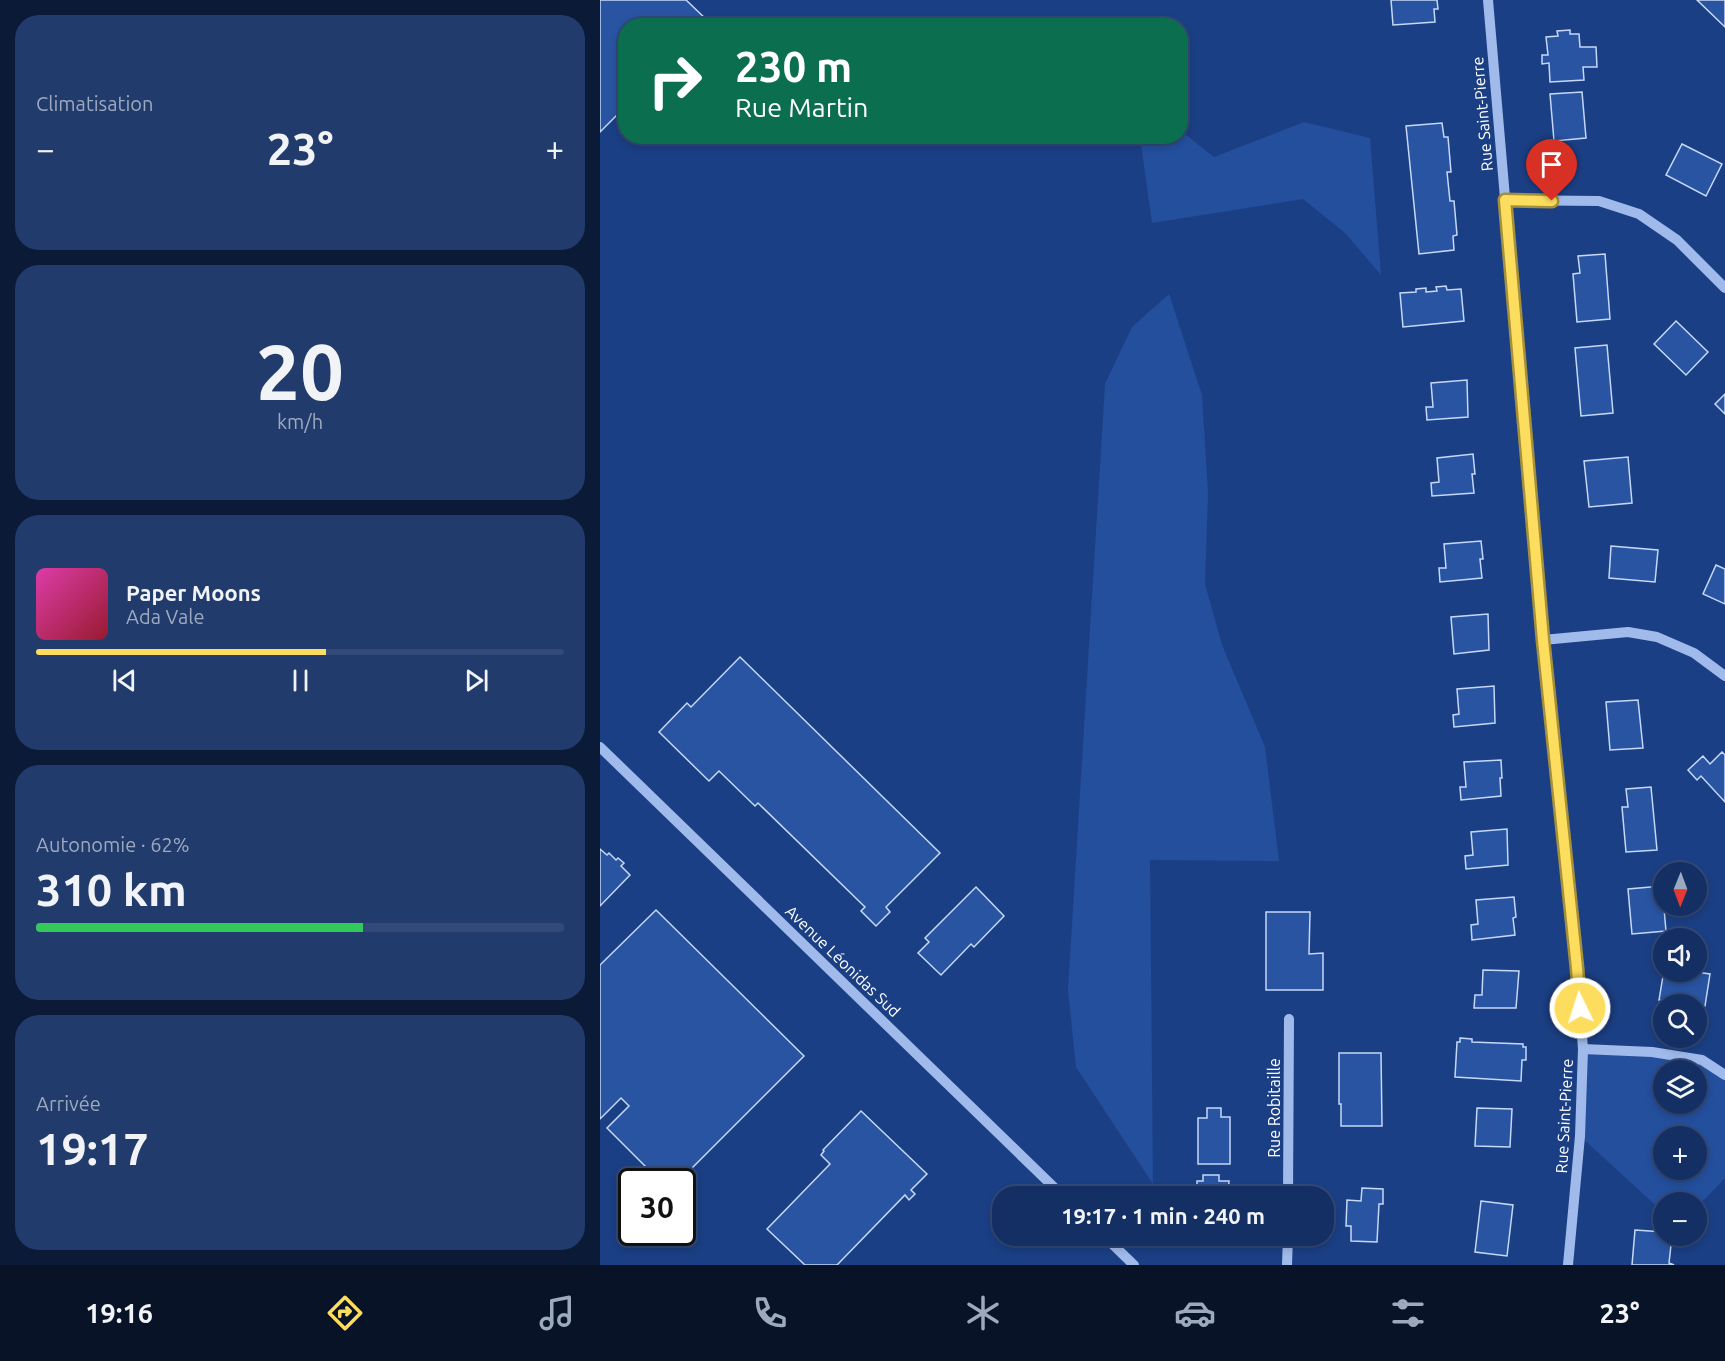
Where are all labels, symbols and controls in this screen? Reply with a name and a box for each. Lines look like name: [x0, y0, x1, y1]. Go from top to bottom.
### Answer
icon: right: [636, 42, 714, 120]
text: 230 m: [735, 43, 852, 90]
street label: Rue Saint-Pierre: [1468, 56, 1496, 172]
text: Climatisation: [36, 92, 153, 115]
text: Rue Martin: [735, 92, 869, 122]
text: 23°: [267, 123, 333, 174]
text: −: [36, 130, 55, 167]
text: +: [545, 130, 564, 167]
pin: [1526, 139, 1577, 201]
icon: arrive: [1535, 148, 1568, 181]
text: 20: [256, 327, 344, 415]
text: km/h: [277, 410, 323, 433]
text: Paper Moons: [126, 580, 261, 605]
text: Ada Vale: [126, 605, 204, 628]
icon: previous: [108, 664, 141, 697]
icon: pause: [284, 664, 317, 697]
icon: next: [460, 664, 493, 697]
text: Autonomie · 62%: [36, 833, 190, 856]
north arrow: [1653, 862, 1707, 916]
map controls: [1653, 862, 1707, 1246]
text: 310 km: [36, 864, 187, 915]
street label: Avenue Léonidas Sud: [782, 902, 904, 1020]
button: sound: [1653, 928, 1707, 982]
position arrow: [1548, 976, 1612, 1040]
button: search: [1653, 994, 1707, 1048]
street label: Rue Robitaille: [1265, 1058, 1283, 1158]
street label: Rue Saint-Pierre: [1552, 1058, 1576, 1174]
button: layers: [1653, 1060, 1707, 1114]
text: Arrivée: [36, 1092, 101, 1115]
text: 19:17: [36, 1123, 149, 1174]
button: +: [1653, 1126, 1707, 1180]
speed limit sign: 30: [618, 1168, 696, 1246]
button: −: [1653, 1192, 1707, 1246]
text: 19:17 · 1 min · 240 m: [1061, 1203, 1265, 1228]
icon: directions: [324, 1292, 366, 1334]
icon: music: [536, 1292, 578, 1334]
icon: phone: [749, 1292, 791, 1334]
icon: climate: [962, 1292, 1004, 1334]
icon: car: [1174, 1292, 1216, 1334]
icon: filters: [1387, 1292, 1429, 1334]
text: 19:16: [85, 1298, 153, 1328]
text: 23°: [1600, 1298, 1640, 1328]

